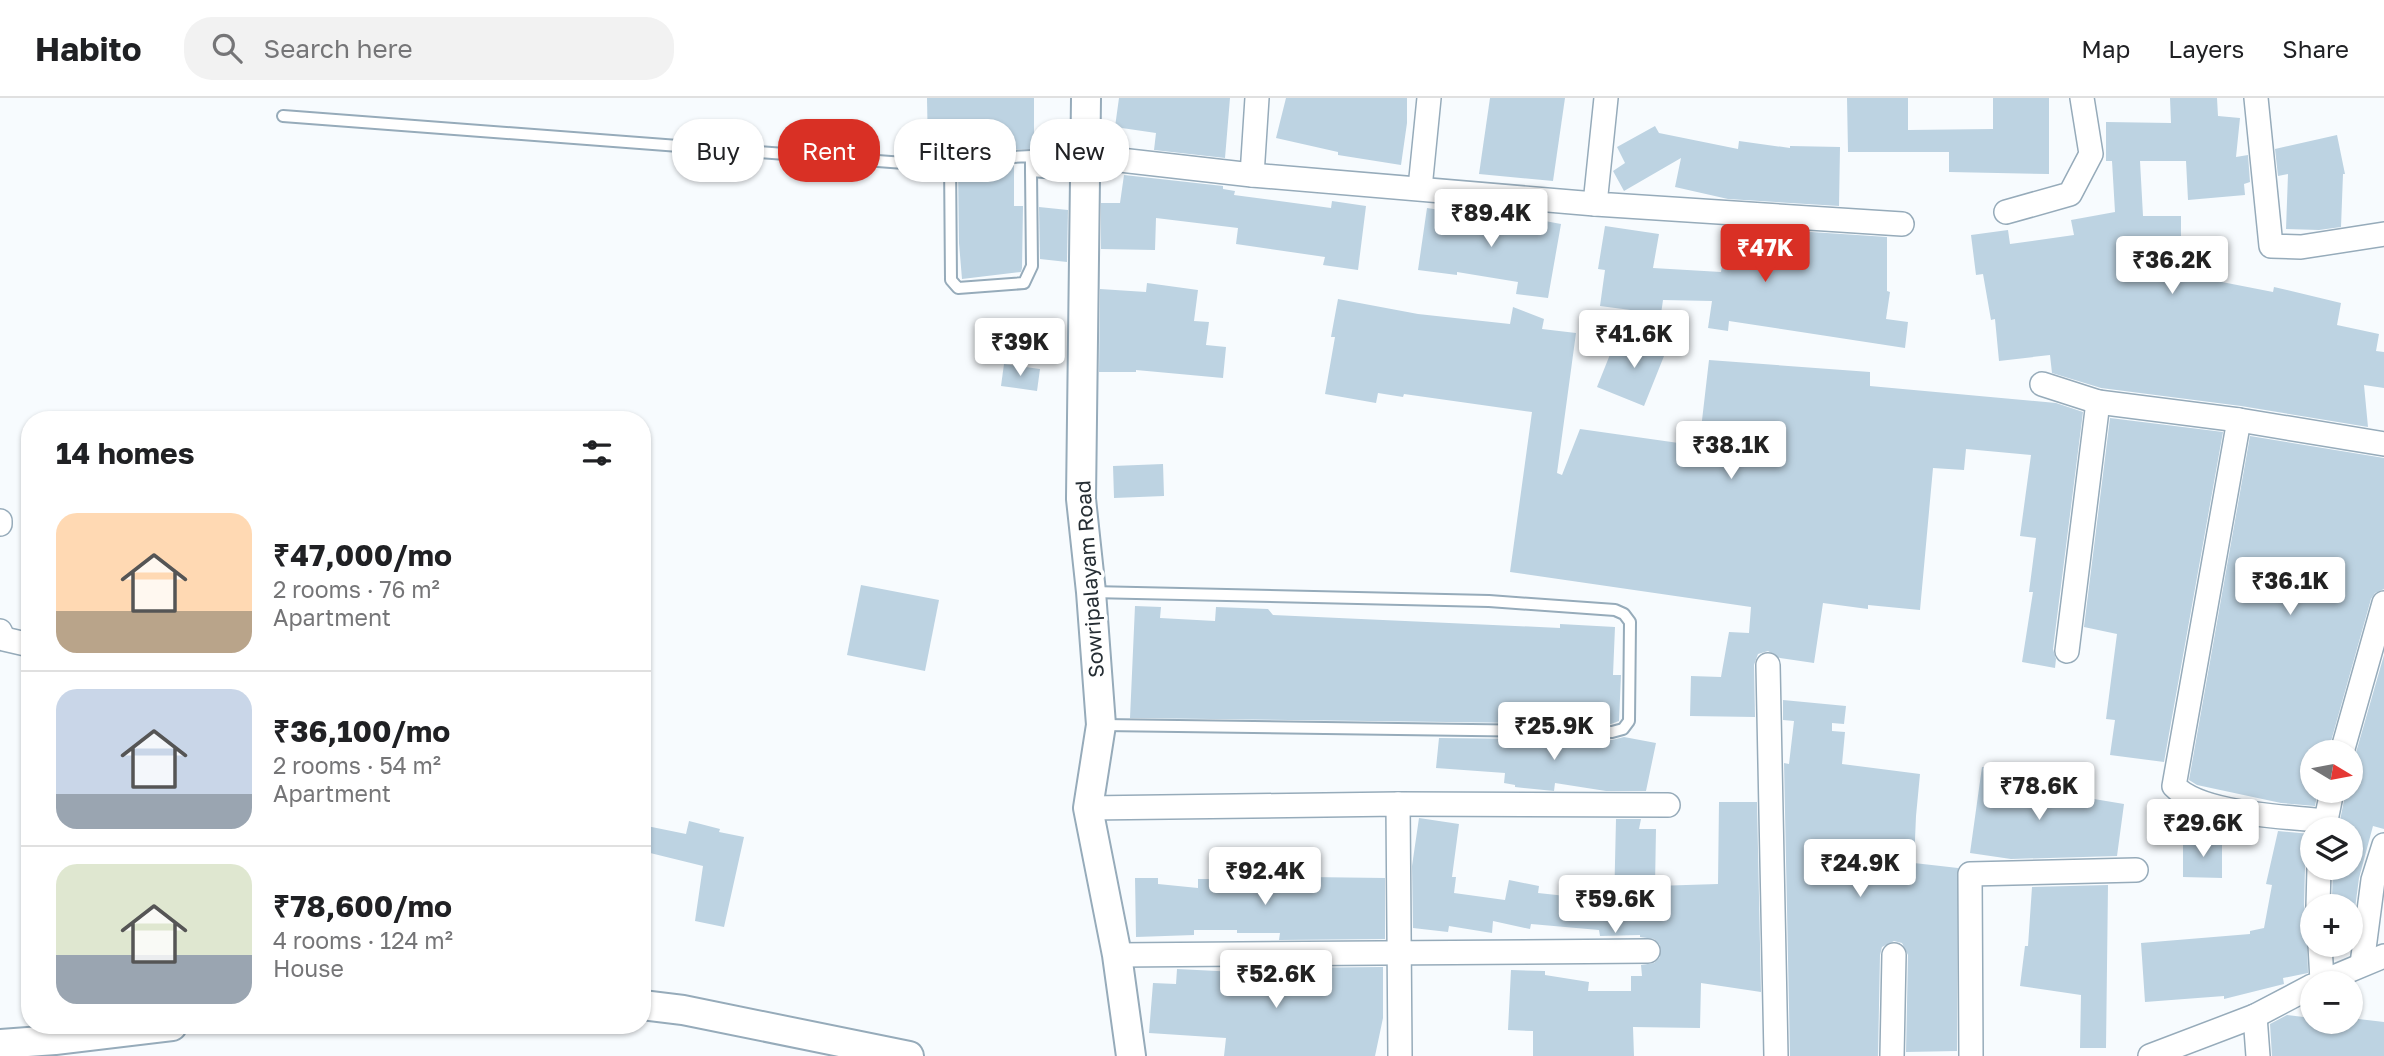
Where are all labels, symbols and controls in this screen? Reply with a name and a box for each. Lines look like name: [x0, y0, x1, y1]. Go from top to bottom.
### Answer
search box: [184, 17, 674, 80]
text: Habito: [35, 29, 142, 68]
icon: search: [208, 29, 246, 67]
text: Search here: [264, 33, 413, 64]
text: Map: [2081, 34, 2130, 63]
text: Layers: [2168, 34, 2244, 63]
text: Share: [2282, 34, 2349, 63]
chip: Buy: [672, 119, 764, 182]
chip: Rent: [778, 119, 880, 182]
chip: Filters: [894, 119, 1016, 182]
chip: New: [1030, 119, 1129, 182]
pin: ₹89.4K: [1434, 190, 1548, 249]
text: ₹89.4K: [1451, 198, 1531, 226]
pin: ₹47K: [1724, 225, 1806, 284]
text: ₹47K: [1737, 233, 1793, 261]
pin: ₹36.2K: [2115, 236, 2229, 296]
text: ₹36.2K: [2132, 245, 2212, 273]
pin: ₹41.6K: [1577, 310, 1691, 370]
pin: ₹39K: [979, 318, 1061, 378]
text: ₹41.6K: [1595, 319, 1673, 347]
text: ₹39K: [991, 327, 1049, 355]
pin: ₹38.1K: [1674, 422, 1788, 481]
text: ₹38.1K: [1692, 430, 1770, 458]
icon: filters: [578, 434, 616, 472]
text: 14 homes: [56, 435, 195, 471]
street label: Sowripalayam Road: [1069, 479, 1109, 679]
text: ₹47,000/mo: [273, 537, 452, 573]
icon: home: [112, 541, 196, 625]
pin: ₹36.1K: [2233, 558, 2347, 617]
text: ₹36.1K: [2251, 566, 2329, 594]
text: 2 rooms · 76 m²: [273, 575, 440, 603]
text: Apartment: [273, 603, 391, 631]
pin: ₹25.9K: [1497, 702, 1611, 762]
text: ₹25.9K: [1514, 711, 1594, 739]
text: ₹36,100/mo: [273, 713, 450, 749]
icon: home: [112, 717, 196, 801]
north arrow: [2300, 740, 2362, 803]
map controls: [2300, 740, 2363, 1034]
text: 2 rooms · 54 m²: [273, 751, 441, 779]
pin: ₹78.6K: [1982, 762, 2096, 822]
text: ₹78.6K: [1999, 771, 2079, 799]
text: Apartment: [273, 779, 391, 807]
pin: ₹29.6K: [2146, 800, 2260, 859]
text: ₹29.6K: [2163, 808, 2243, 836]
button: layers: [2300, 817, 2363, 880]
pin: ₹24.9K: [1803, 840, 1917, 899]
pin: ₹92.4K: [1208, 848, 1322, 907]
text: ₹24.9K: [1820, 848, 1900, 876]
text: ₹92.4K: [1225, 856, 1305, 884]
pin: ₹59.6K: [1558, 876, 1672, 935]
text: ₹59.6K: [1575, 884, 1655, 912]
text: ₹78,600/mo: [273, 888, 452, 924]
icon: home: [112, 892, 196, 976]
button: +: [2300, 894, 2363, 957]
text: 4 rooms · 124 m²: [273, 926, 453, 954]
pin: ₹52.6K: [1219, 950, 1333, 1010]
text: House: [273, 954, 344, 982]
text: ₹52.6K: [1236, 959, 1316, 987]
button: −: [2300, 971, 2363, 1034]

